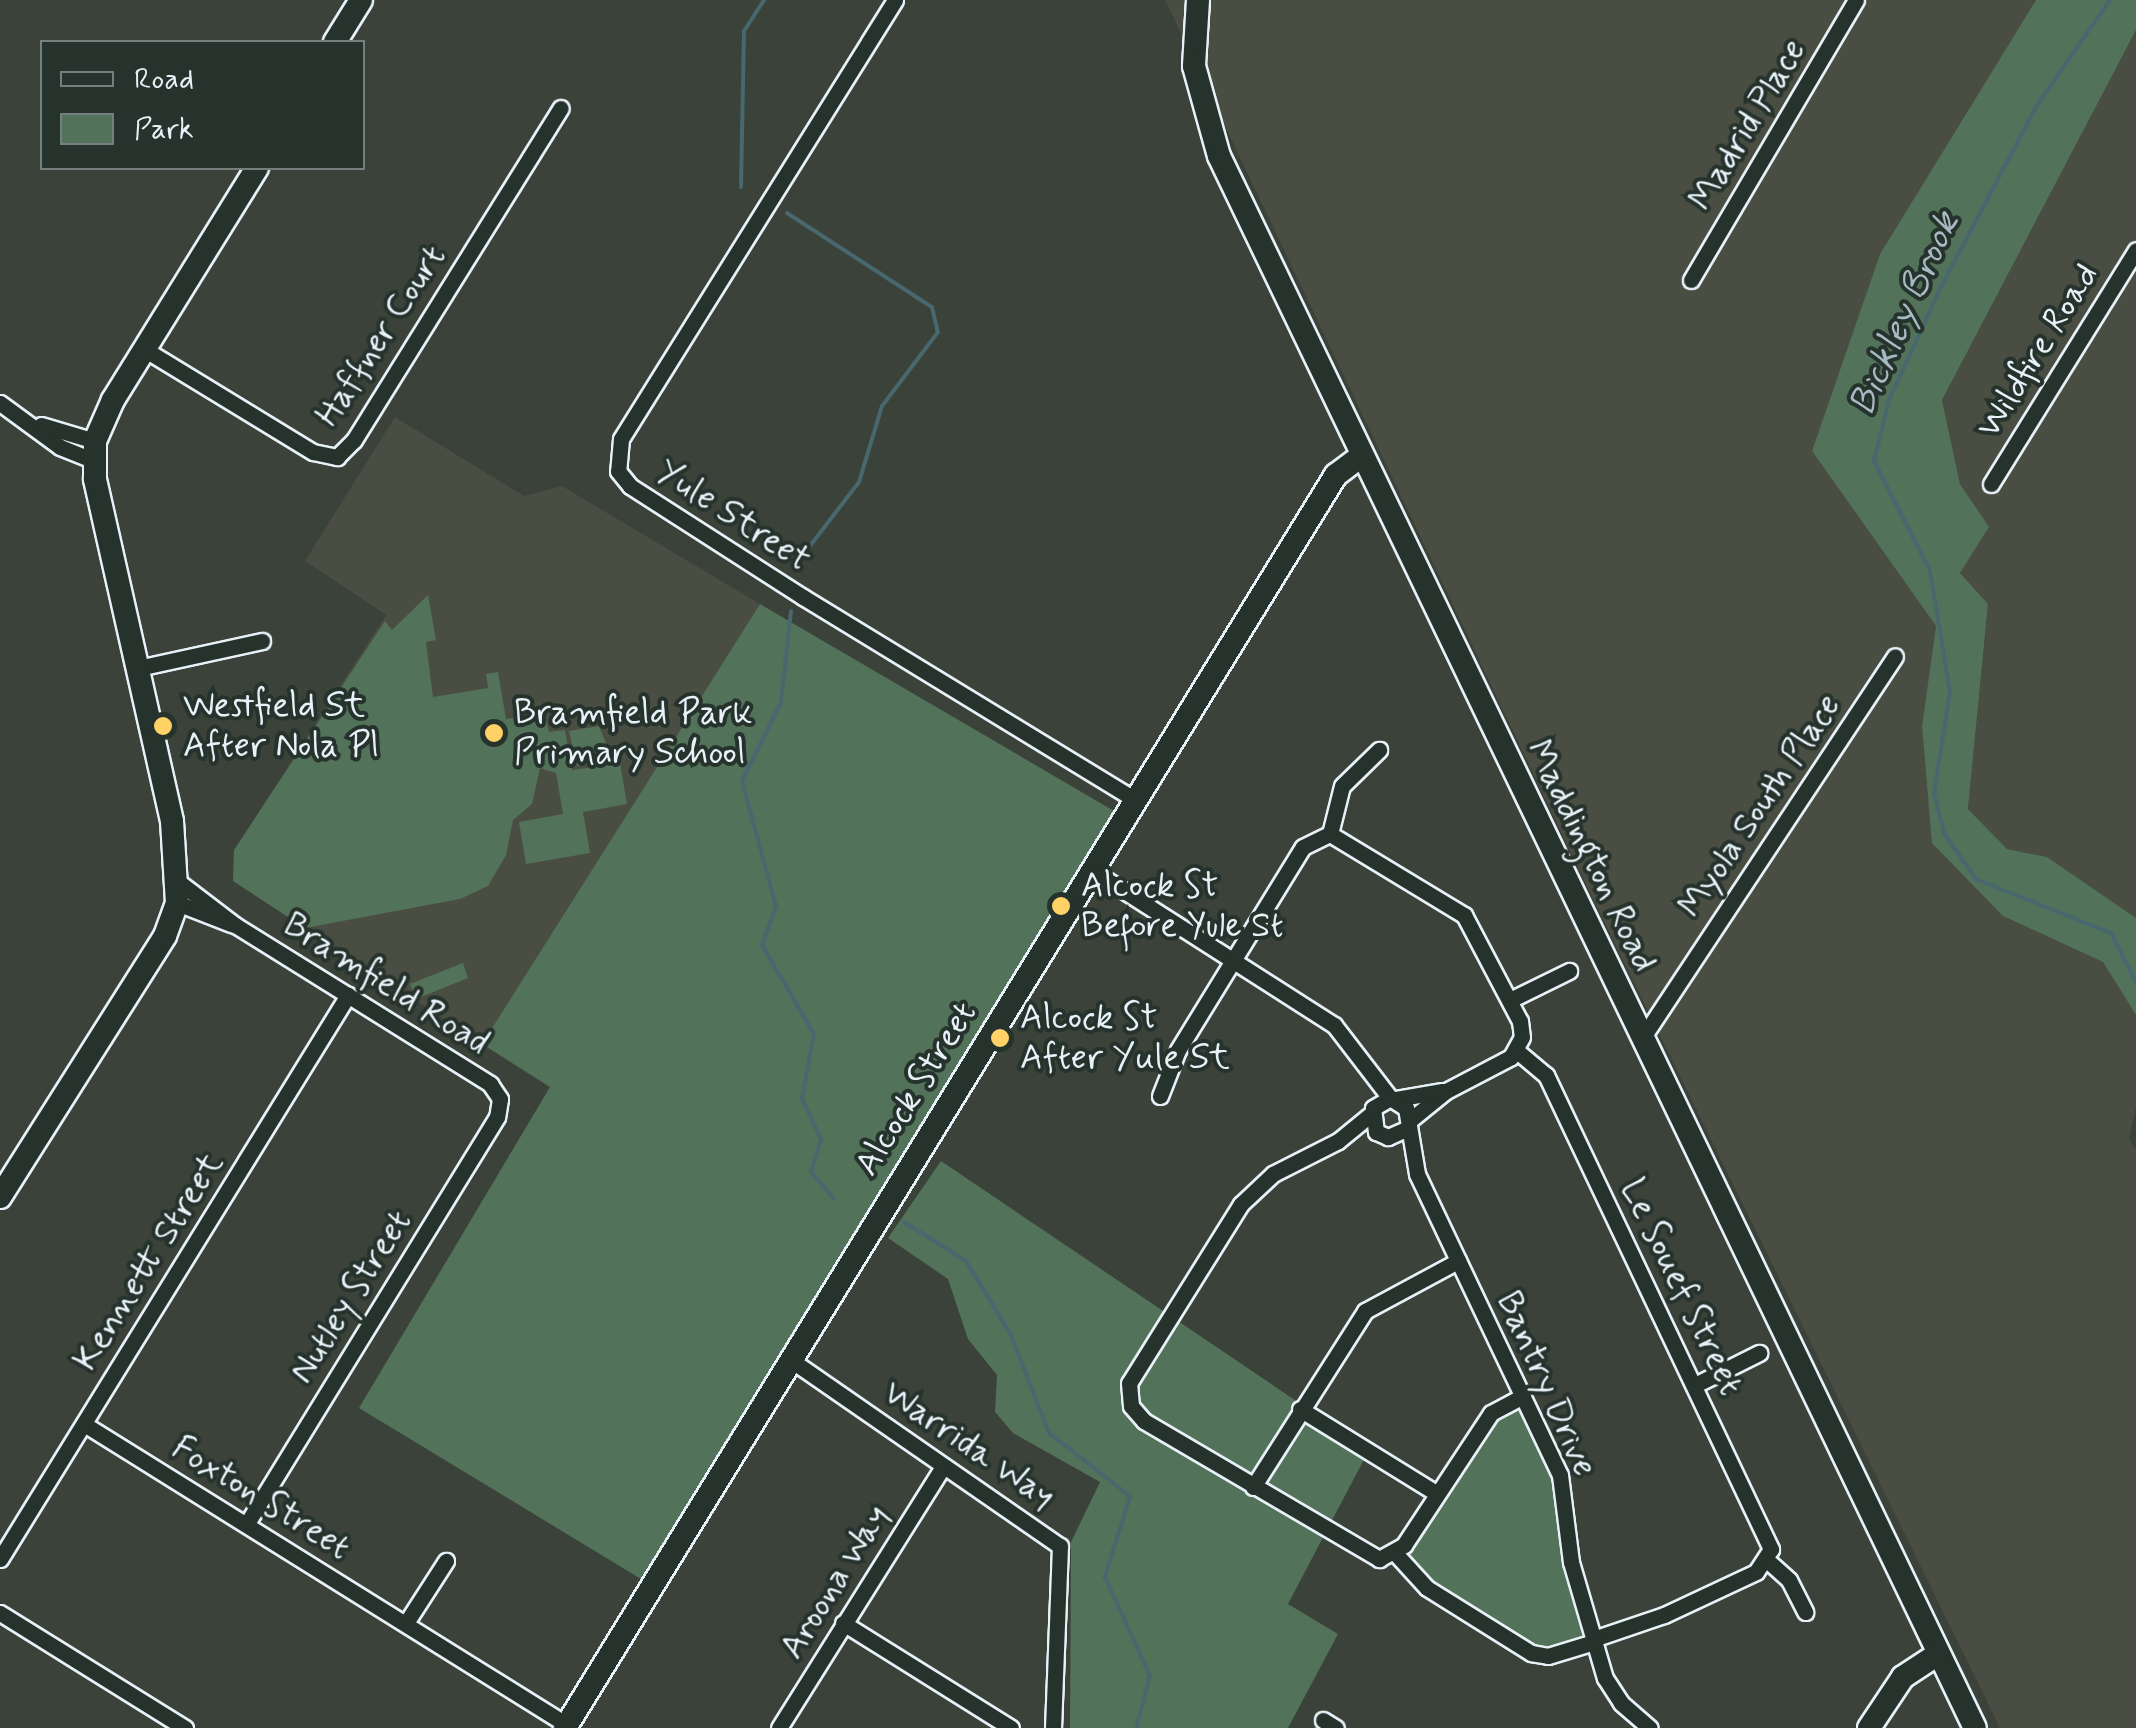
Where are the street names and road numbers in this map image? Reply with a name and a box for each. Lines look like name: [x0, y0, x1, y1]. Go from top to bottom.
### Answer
street label: Madrid Place: [1680, 31, 1816, 219]
street label: Haffner Court: [306, 236, 456, 436]
street label: Wildfire Road: [1969, 258, 2107, 444]
street label: Yule Street: [649, 451, 817, 581]
street label: Myola South Place: [1670, 687, 1850, 925]
street label: Maddington Road: [1517, 733, 1665, 979]
street label: Bramfield Road: [276, 904, 496, 1064]
street label: Alcock Street: [844, 992, 988, 1186]
street label: Kennett Street: [65, 1145, 233, 1379]
street label: Le Souef Street: [1610, 1172, 1752, 1402]
street label: Nutley Street: [280, 1200, 422, 1394]
street label: Bantry Drive: [1487, 1286, 1605, 1482]
street label: Warrida Way: [873, 1371, 1065, 1519]
street label: Foxton Street: [162, 1425, 360, 1571]
street label: Aroona Way: [770, 1496, 900, 1668]

